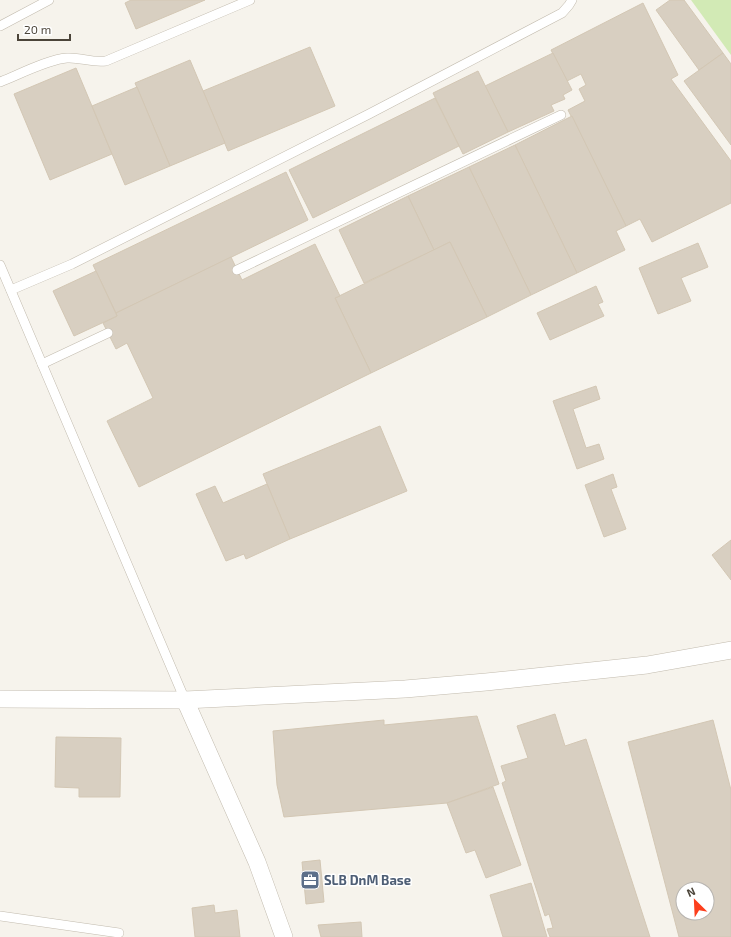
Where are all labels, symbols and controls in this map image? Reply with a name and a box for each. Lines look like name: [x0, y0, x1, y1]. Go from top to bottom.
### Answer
scale bar: [18, 16, 70, 42]
text: 20 m: [24, 22, 51, 36]
office icon: SLB DnM Base: [299, 869, 321, 891]
place label: SLB DnM Base: [324, 872, 411, 888]
north arrow: [675, 881, 715, 921]
text: N: [684, 884, 697, 899]

